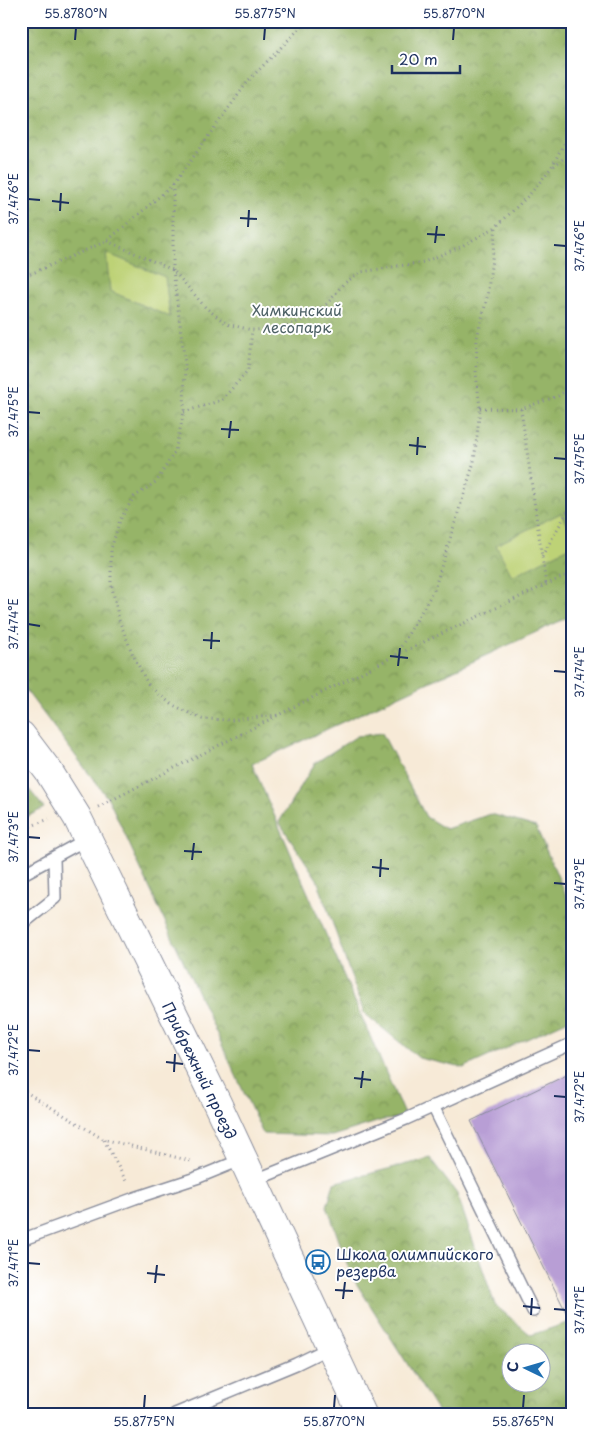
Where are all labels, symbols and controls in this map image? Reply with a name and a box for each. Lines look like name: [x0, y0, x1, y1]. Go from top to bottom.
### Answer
text: 55.8780°N: [44, 4, 108, 22]
text: 55.8775°N: [234, 4, 296, 22]
text: 55.8770°N: [423, 4, 485, 22]
scale bar: [392, 42, 459, 74]
text: 20 m: [399, 47, 438, 70]
text: 37.476°E: [4, 173, 22, 225]
text: 37.476°E: [570, 220, 588, 272]
park label: Химкинский лесопарк: [252, 298, 342, 338]
text: 37.475°E: [4, 386, 22, 438]
text: 37.475°E: [570, 433, 588, 485]
text: 37.474°E: [4, 598, 22, 650]
text: 37.474°E: [570, 646, 588, 698]
text: 37.473°E: [4, 811, 22, 863]
text: 37.473°E: [570, 858, 588, 910]
street label: Прибрежный проезд: [157, 997, 244, 1143]
text: 37.472°E: [4, 1024, 22, 1076]
text: 37.472°E: [570, 1071, 588, 1123]
text: 37.471°E: [4, 1239, 22, 1287]
place label: Школа олимпийского резерва: [336, 1242, 494, 1282]
bus stop icon: Школа олимпийского резерва: [305, 1249, 331, 1275]
text: 37.471°E: [570, 1286, 588, 1334]
north arrow: [502, 1342, 552, 1392]
text: С: [502, 1361, 523, 1373]
text: 55.8775°N: [113, 1412, 175, 1430]
text: 55.8770°N: [303, 1412, 365, 1430]
text: 55.8765°N: [492, 1412, 554, 1430]

